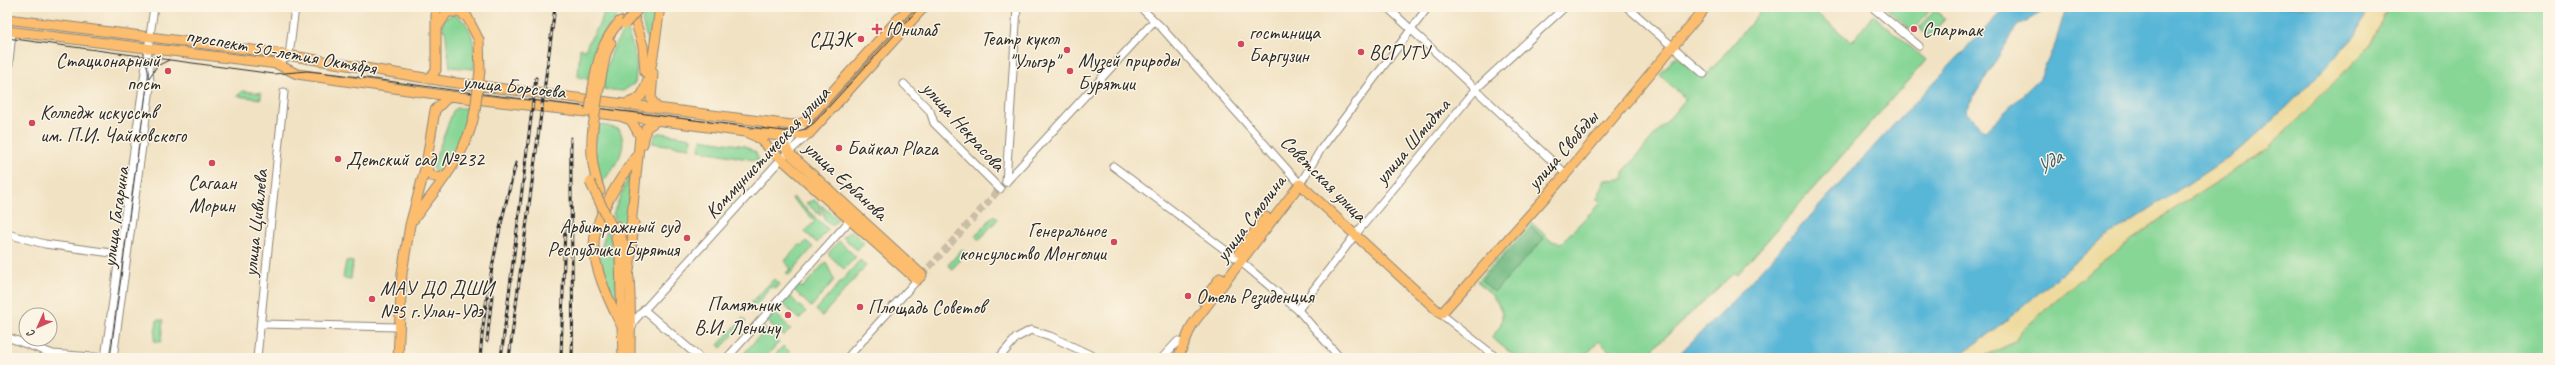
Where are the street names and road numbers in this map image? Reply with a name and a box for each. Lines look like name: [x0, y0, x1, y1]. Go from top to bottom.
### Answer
street label: проспект 50-летия Октября: [184, 22, 380, 81]
street label: улица Борсоева: [460, 69, 568, 104]
street label: улица Некрасова: [916, 75, 1012, 178]
street label: Коммунистическая улица: [700, 80, 836, 224]
street label: улица Шмидта: [1369, 92, 1457, 190]
street label: улица Свободы: [1521, 105, 1604, 196]
street label: Советская улица: [1275, 130, 1373, 228]
street label: улица Ербанова: [798, 134, 894, 227]
street label: улица Гагарина: [96, 164, 135, 270]
street label: улица Цивилева: [237, 167, 274, 279]
street label: улица Смолина: [1209, 169, 1292, 267]

